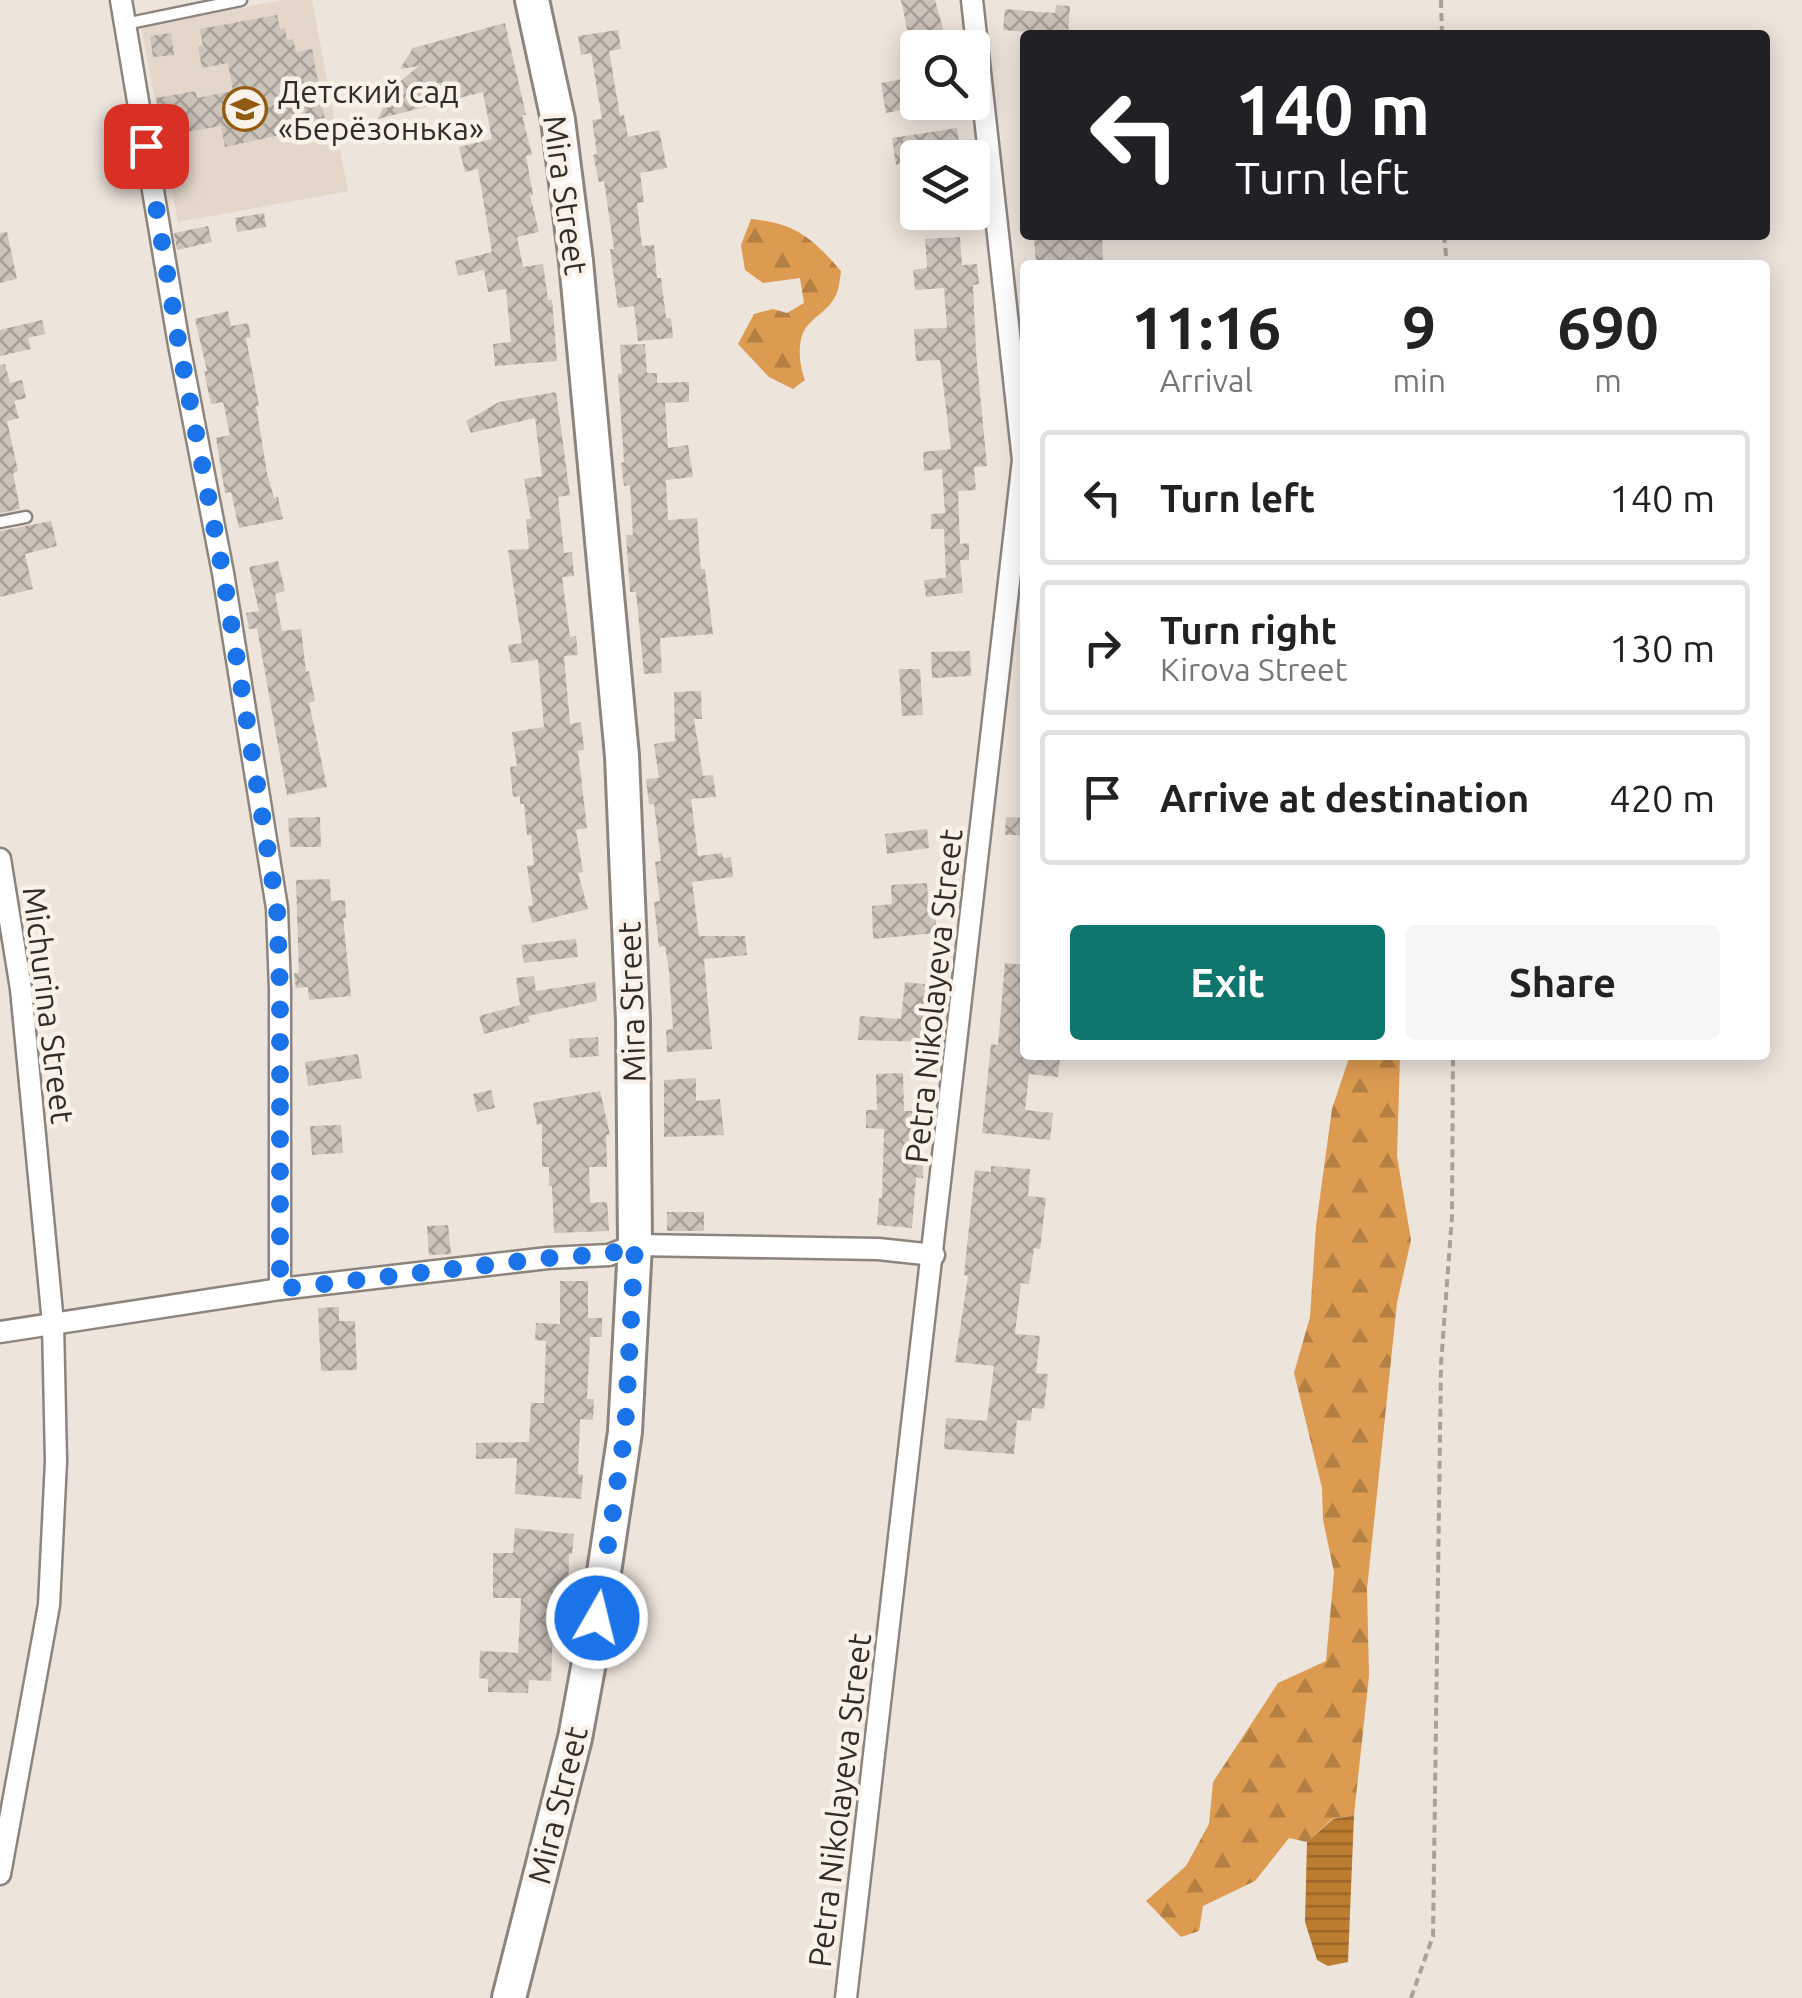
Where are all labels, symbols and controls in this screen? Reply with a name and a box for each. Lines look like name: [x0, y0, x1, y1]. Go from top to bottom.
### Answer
map controls: [900, 30, 990, 230]
button: search: [900, 30, 990, 120]
icon: left: [1070, 70, 1200, 200]
text: 140 m: [1235, 70, 1430, 148]
place label: Детский сад «Берёзонька»: [278, 73, 484, 146]
school or university icon: Детский сад «Берёзонька»: [222, 86, 268, 132]
pin: [104, 104, 189, 189]
street label: Mira Street: [537, 113, 595, 278]
icon: arrive: [119, 119, 174, 174]
button: layers: [900, 140, 990, 230]
text: Turn left: [1235, 152, 1409, 203]
text: 11:16: [1131, 293, 1281, 360]
text: 9: [1402, 293, 1436, 360]
text: 690: [1557, 293, 1659, 360]
text: Arrival: [1160, 362, 1253, 398]
text: min: [1392, 362, 1446, 398]
text: m: [1594, 362, 1622, 398]
icon: left: [1075, 470, 1130, 525]
text: Turn left: [1160, 477, 1315, 519]
text: 140 m: [1609, 477, 1715, 519]
text: Turn right: [1160, 609, 1337, 651]
icon: right: [1075, 620, 1130, 675]
text: 130 m: [1609, 627, 1715, 669]
text: Kirova Street: [1160, 651, 1347, 687]
icon: arrive: [1075, 770, 1130, 825]
text: Arrive at destination: [1160, 777, 1529, 819]
text: 420 m: [1609, 777, 1715, 819]
street label: Petra Nikolayeva Street: [898, 827, 969, 1165]
street label: Michurina Street: [17, 885, 81, 1126]
street label: Mira Street: [610, 921, 652, 1083]
button: Exit: [1070, 925, 1385, 1040]
button: Share: [1405, 925, 1720, 1040]
position arrow: [545, 1566, 649, 1670]
street label: Petra Nikolayeva Street: [801, 1631, 877, 1969]
street label: Mira Street: [520, 1722, 594, 1887]

